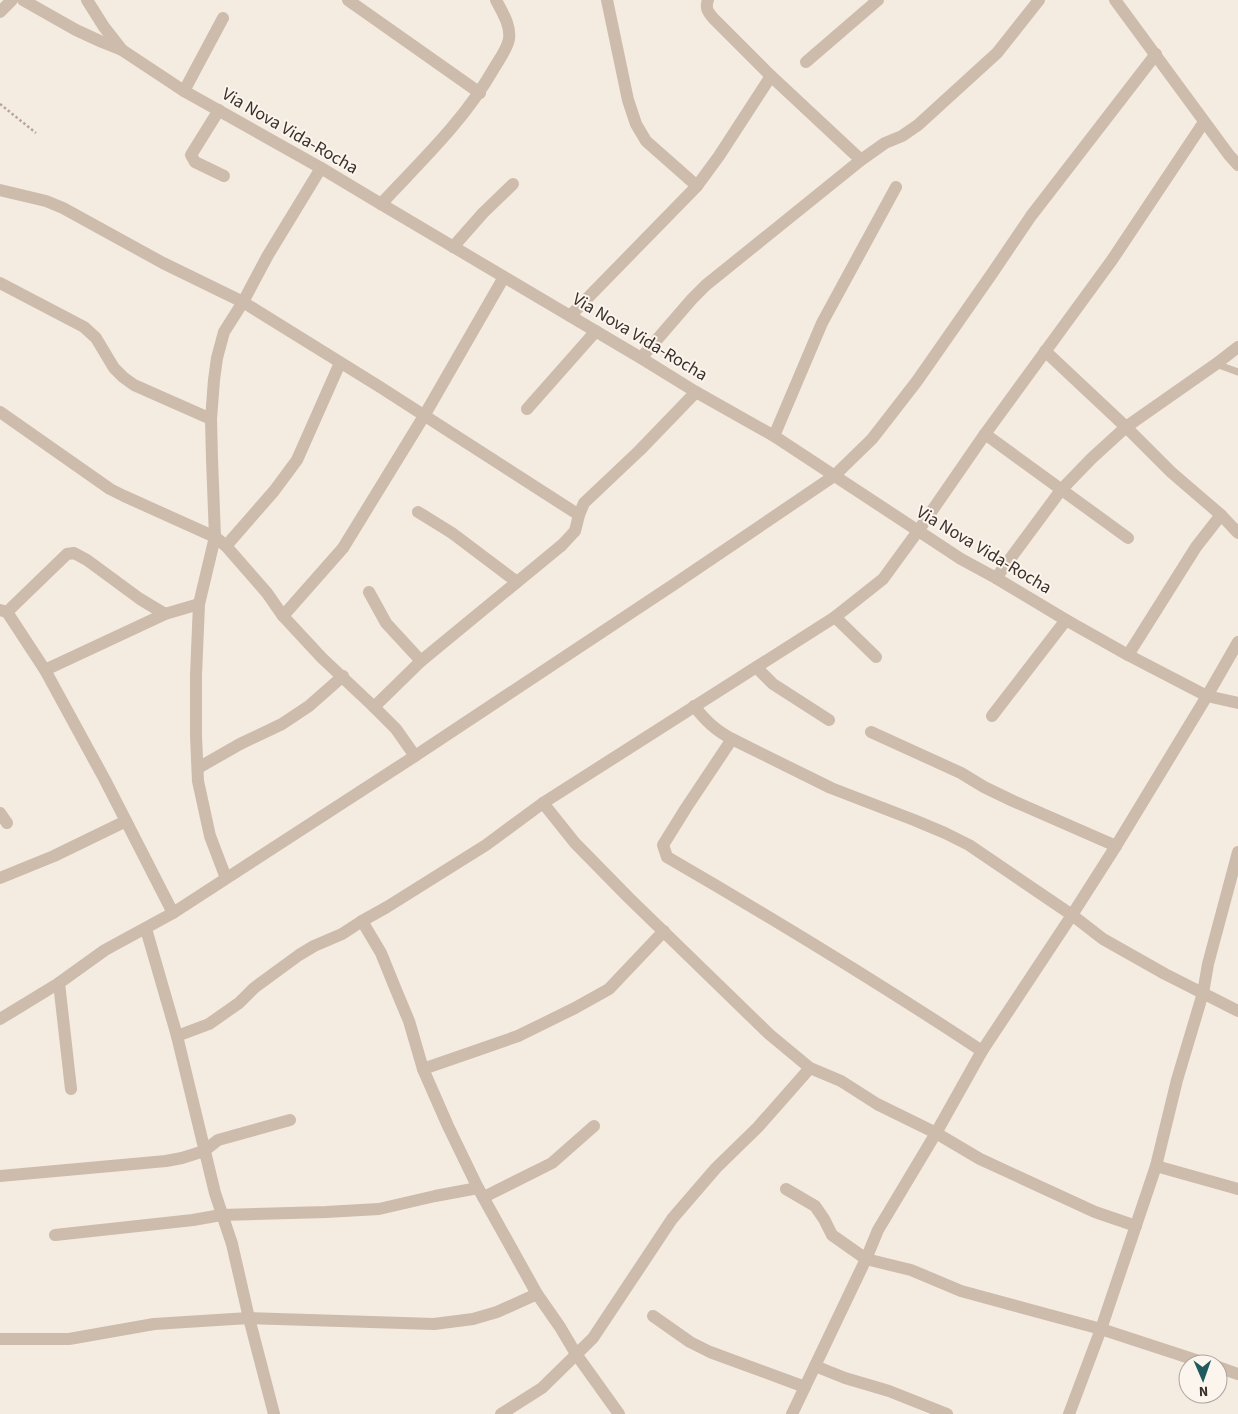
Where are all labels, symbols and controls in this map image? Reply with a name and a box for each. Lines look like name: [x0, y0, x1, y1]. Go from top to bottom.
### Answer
street label: Via Nova Vida-Rocha: [217, 82, 363, 180]
street label: Via Nova Vida-Rocha: [568, 287, 712, 387]
street label: Via Nova Vida-Rocha: [912, 500, 1056, 600]
north arrow: [1178, 1354, 1228, 1404]
text: N: [1198, 1381, 1208, 1401]

